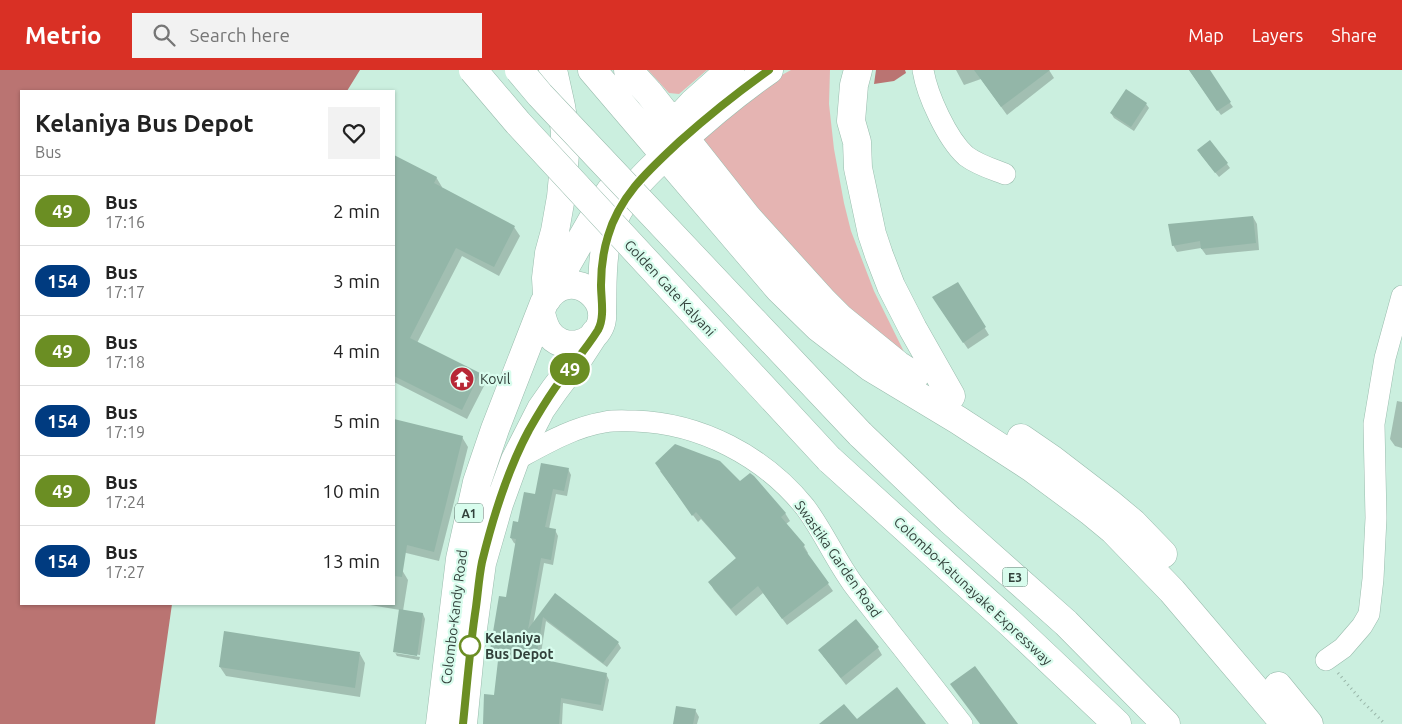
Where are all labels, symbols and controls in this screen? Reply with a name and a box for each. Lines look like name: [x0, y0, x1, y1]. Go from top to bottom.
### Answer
search box: [132, 13, 482, 58]
icon: search: [150, 21, 178, 49]
text: Metrio: [25, 22, 102, 49]
text: Search here: [190, 24, 290, 46]
text: Map: [1188, 25, 1224, 45]
text: Layers: [1252, 25, 1303, 45]
text: Share: [1331, 25, 1377, 45]
button: heart: [328, 107, 380, 159]
text: Kelaniya Bus Depot: [35, 110, 254, 137]
text: Bus: [35, 143, 61, 161]
text: Bus: [105, 191, 138, 213]
text: 2 min: [333, 200, 380, 222]
text: 49: [52, 201, 73, 221]
text: 17:16: [105, 213, 145, 231]
street label: Golden Gate Kalyani: [621, 237, 719, 339]
text: Bus: [105, 261, 138, 283]
text: 3 min: [333, 270, 380, 292]
text: 154: [47, 271, 78, 291]
text: 17:17: [105, 283, 145, 301]
text: Bus: [105, 331, 138, 353]
text: 4 min: [333, 340, 380, 362]
text: 49: [52, 341, 73, 361]
text: 17:18: [105, 353, 145, 371]
line badge: 49: [548, 353, 592, 385]
text: 49: [560, 359, 580, 379]
temple icon: Kovil: [449, 366, 475, 392]
place label: Kovil: [480, 371, 511, 387]
text: Bus: [105, 401, 138, 423]
text: 5 min: [333, 410, 380, 432]
text: 154: [47, 411, 78, 431]
text: 17:19: [105, 423, 145, 441]
text: Bus: [105, 471, 138, 493]
text: 10 min: [322, 480, 380, 502]
text: 49: [52, 481, 73, 501]
text: 17:24: [105, 493, 145, 511]
street label: Swastika Garden Road: [792, 497, 884, 621]
road number: A1: [455, 503, 483, 522]
street label: Colombo-Katunayake Expressway: [891, 513, 1056, 669]
text: Bus: [105, 541, 138, 563]
street label: Colombo-Kandy Road: [438, 549, 470, 685]
text: 13 min: [322, 550, 380, 572]
text: 154: [47, 551, 78, 571]
text: 17:27: [105, 563, 145, 581]
road number: E3: [1002, 568, 1028, 586]
place label: Kelaniya Bus Depot: [485, 630, 554, 662]
marker: Kelaniya Bus Depot: [459, 635, 481, 657]

